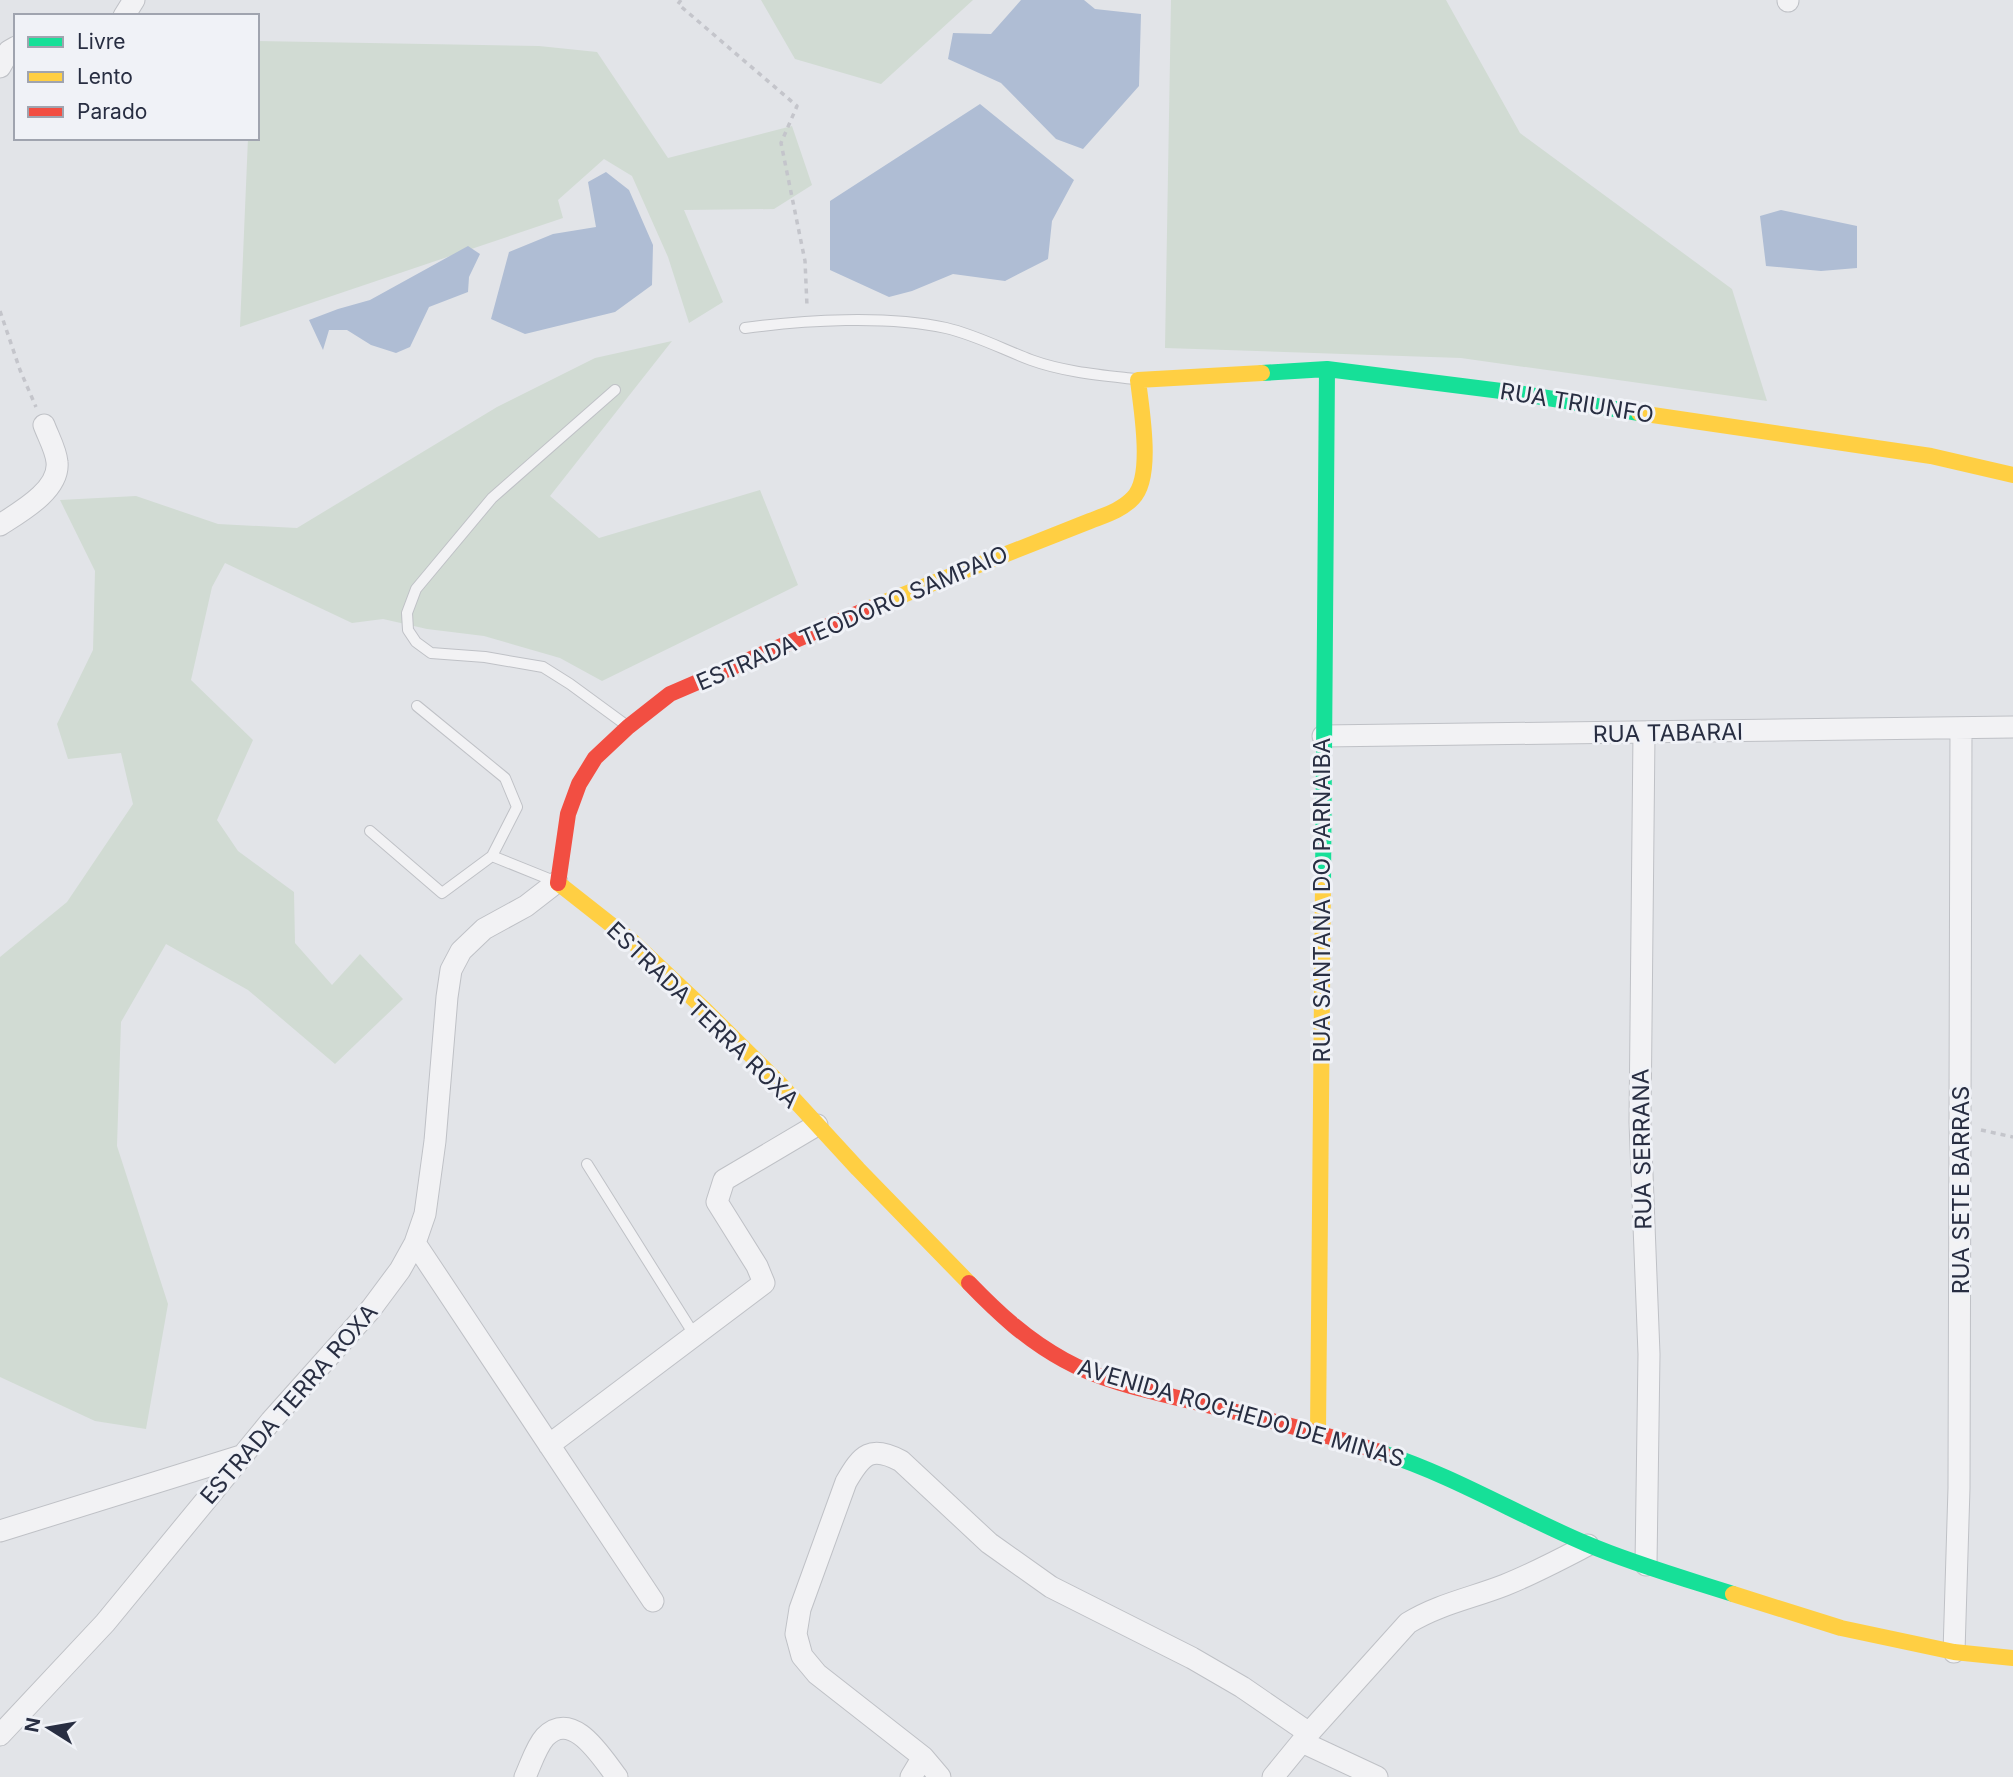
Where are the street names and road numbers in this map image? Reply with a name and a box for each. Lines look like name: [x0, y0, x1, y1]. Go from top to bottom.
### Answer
street label: RUA TRIUNFO: [1498, 377, 1656, 429]
street label: ESTRADA TEODORO SAMPAIO: [692, 540, 1012, 696]
street label: RUA TABARAI: [1593, 718, 1743, 748]
street label: RUA SANTANA DO PARNAIBA: [1308, 737, 1336, 1062]
street label: ESTRADA TERRA ROXA: [601, 916, 805, 1114]
street label: RUA SERRANA: [1627, 1068, 1657, 1230]
street label: RUA SETE BARRAS: [1947, 1086, 1975, 1294]
street label: ESTRADA TERRA ROXA: [194, 1298, 384, 1510]
street label: AVENIDA ROCHEDO DE MINAS: [1075, 1353, 1407, 1473]

